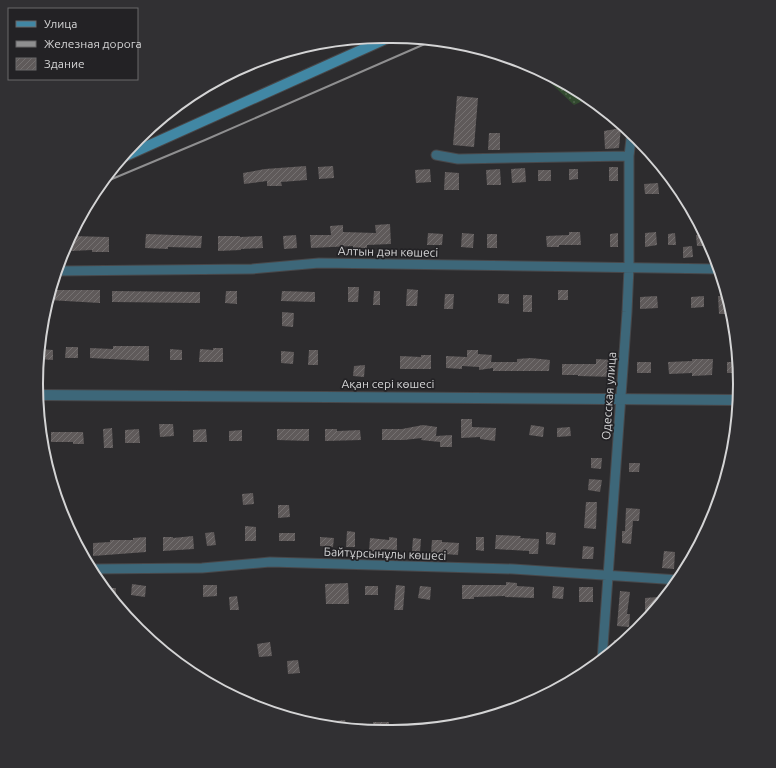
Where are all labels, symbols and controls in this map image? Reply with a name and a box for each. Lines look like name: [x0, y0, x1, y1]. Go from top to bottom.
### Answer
legend: [8, 8, 138, 80]
text: Улица: [44, 17, 77, 30]
text: Железная дорога: [44, 37, 142, 50]
text: Здание: [44, 57, 85, 70]
street label: Алтын дән көшесі: [338, 244, 438, 259]
street label: Одесская улица: [599, 351, 618, 440]
street label: Ақан сері көшесі: [342, 377, 435, 390]
street label: Байтұрсынұлы көшесі: [323, 545, 447, 562]

